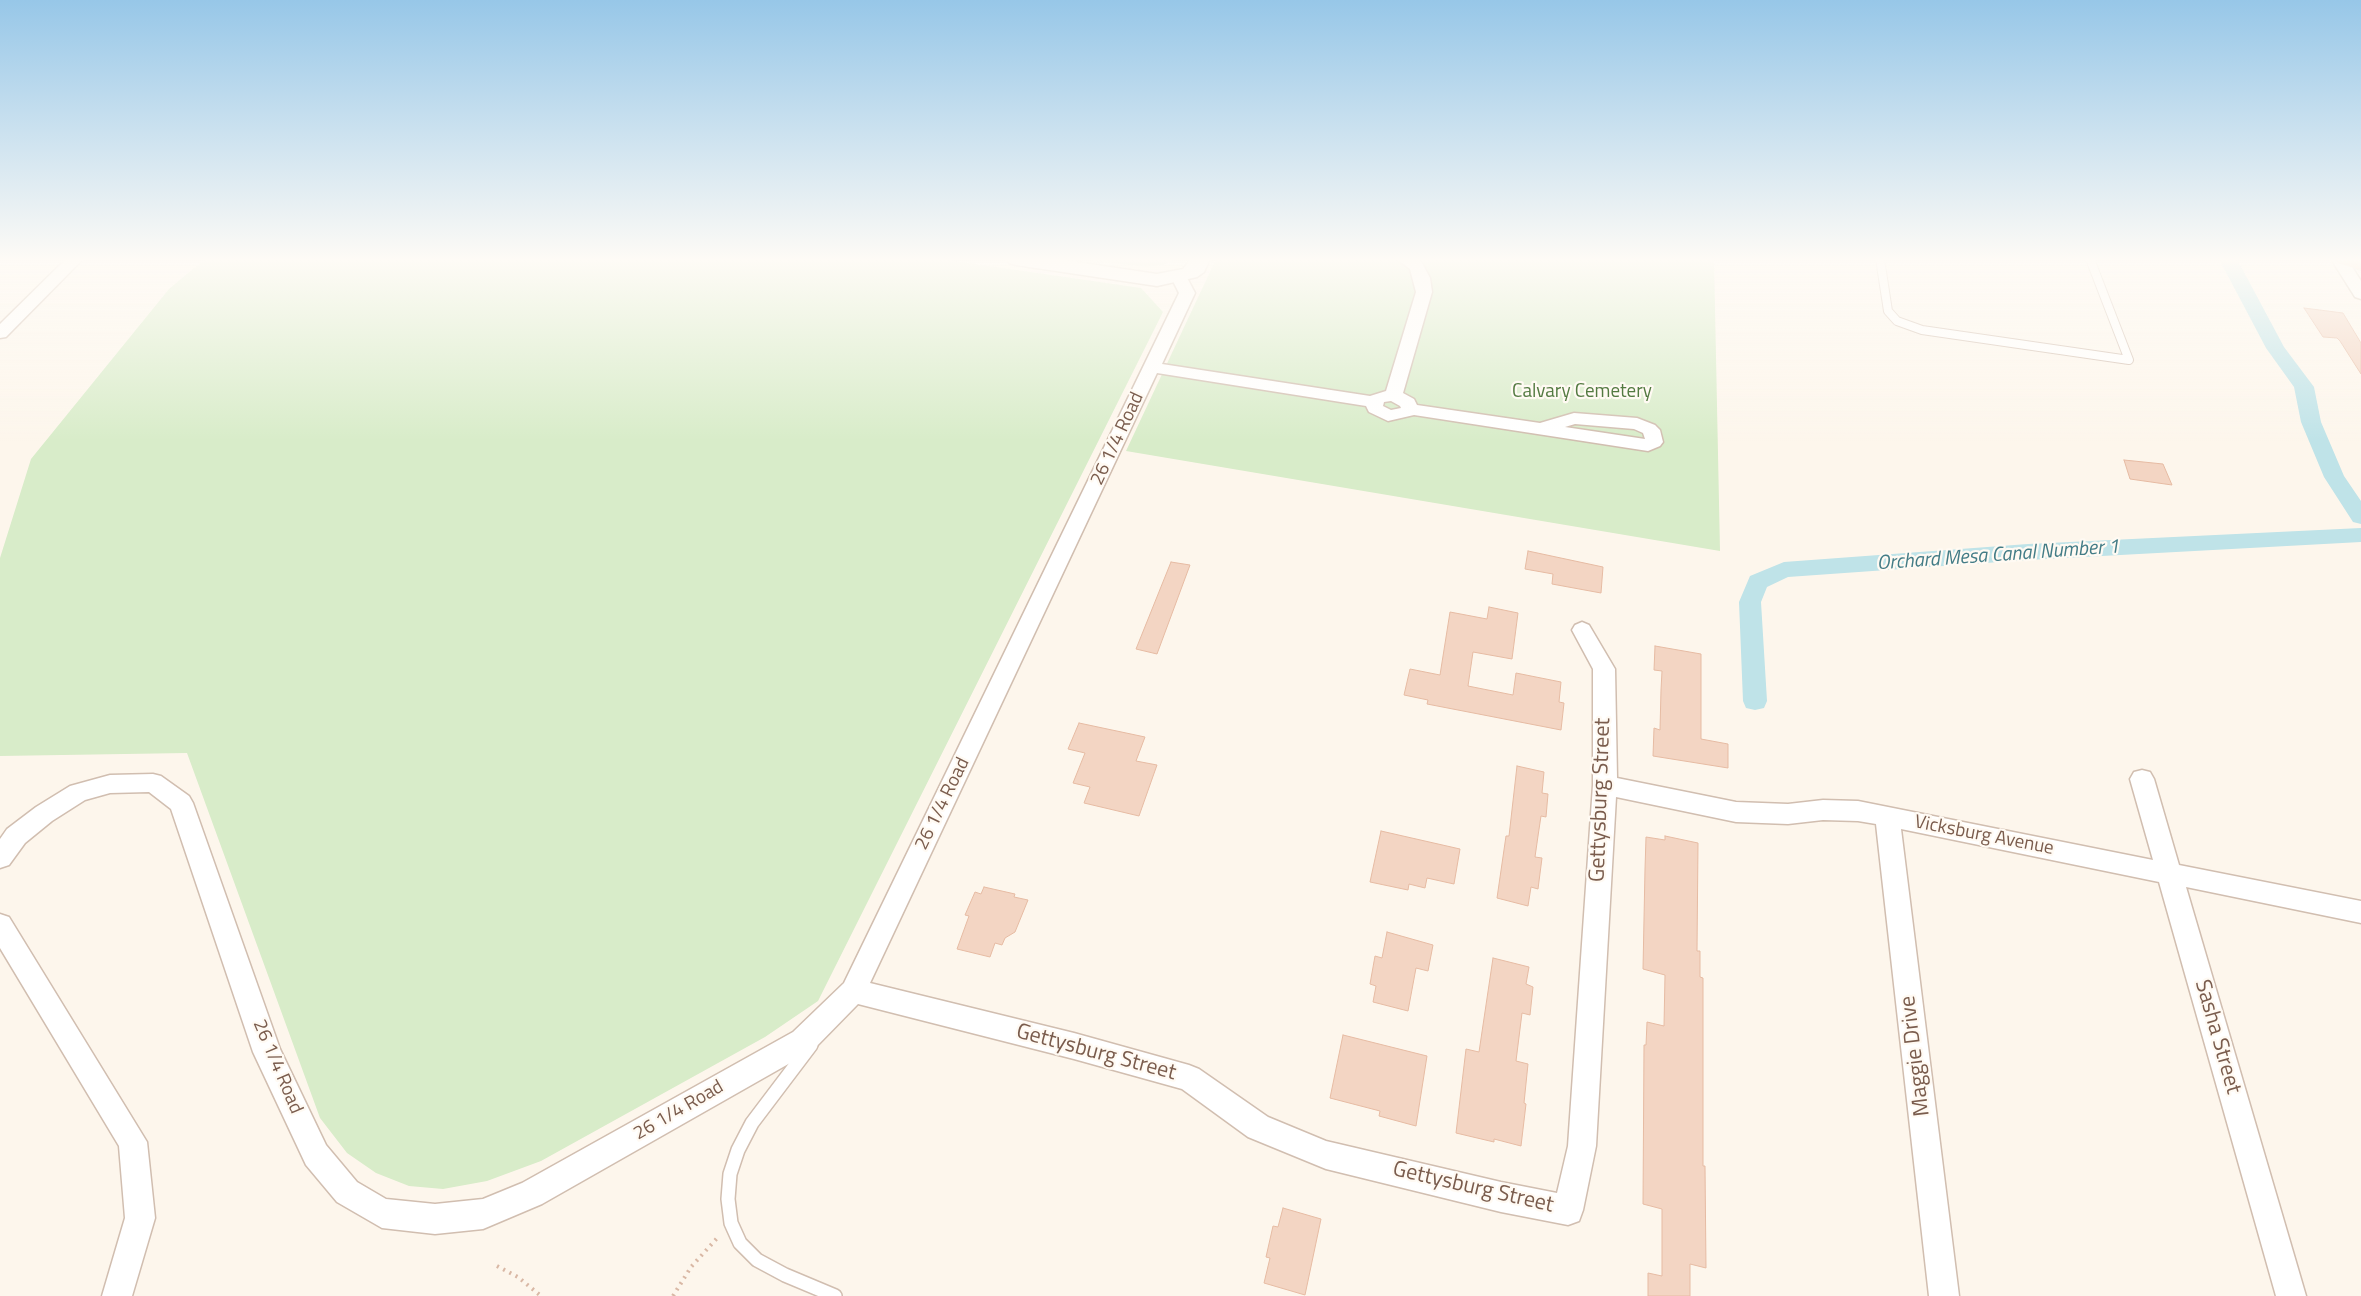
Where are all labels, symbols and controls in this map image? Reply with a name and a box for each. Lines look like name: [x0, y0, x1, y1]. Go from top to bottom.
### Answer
park label: Calvary Cemetery: [1512, 381, 1652, 403]
street label: 26 1/4 Road: [1087, 389, 1149, 489]
water label: Orchard Mesa Canal Number 1: [1876, 536, 2120, 576]
street label: Gettysburg Street: [1585, 717, 1617, 883]
street label: 26 1/4 Road: [911, 754, 975, 854]
street label: Vicksburg Avenue: [1912, 811, 2056, 861]
street label: Sasha Street: [2188, 977, 2246, 1097]
street label: Maggie Drive: [1896, 994, 1936, 1118]
street label: 26 1/4 Road: [247, 1017, 307, 1117]
street label: Gettysburg Street: [1013, 1019, 1179, 1087]
street label: 26 1/4 Road: [630, 1076, 728, 1146]
street label: Gettysburg Street: [1390, 1157, 1556, 1219]

